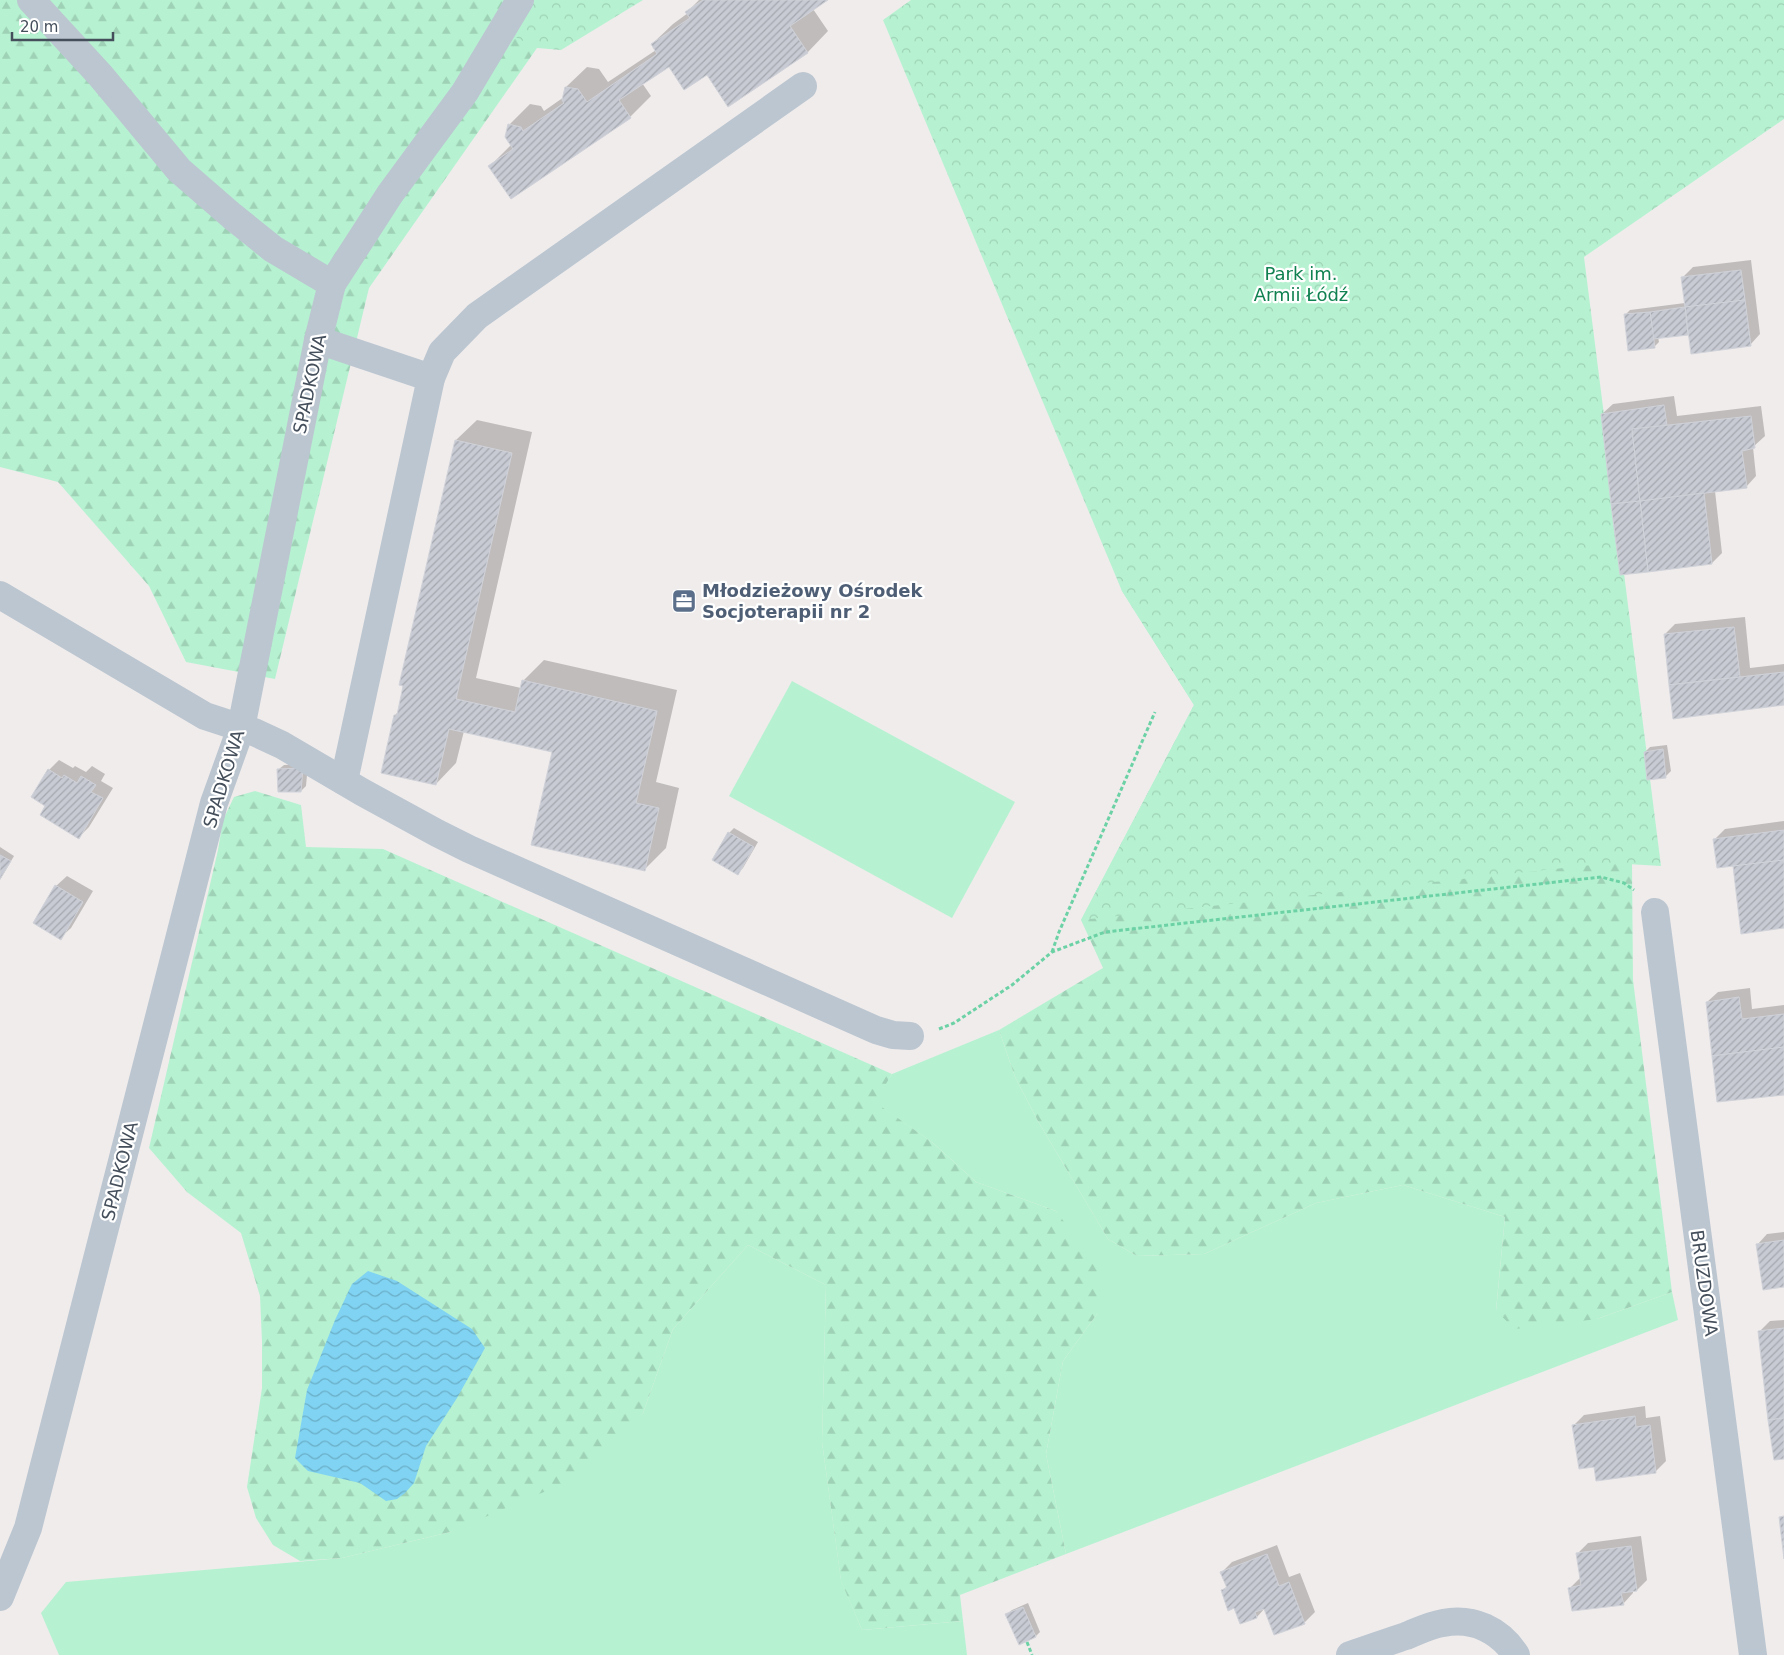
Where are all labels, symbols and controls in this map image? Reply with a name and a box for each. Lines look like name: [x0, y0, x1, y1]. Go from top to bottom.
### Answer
scale bar: [12, 10, 114, 42]
text: 20 m: [20, 18, 58, 36]
park label: Park im. Armii Łódź: [1254, 263, 1348, 305]
street label: SPADKOWA: [289, 331, 330, 436]
place label: Młodzieżowy Ośrodek Socjoterapii nr 2: [702, 580, 924, 622]
office icon: Młodzieżowy Ośrodek Socjoterapii nr 2: [671, 588, 697, 614]
street label: SPADKOWA: [199, 727, 249, 830]
street label: SPADKOWA: [97, 1118, 142, 1223]
street label: BRUZDOWA: [1687, 1228, 1722, 1338]

